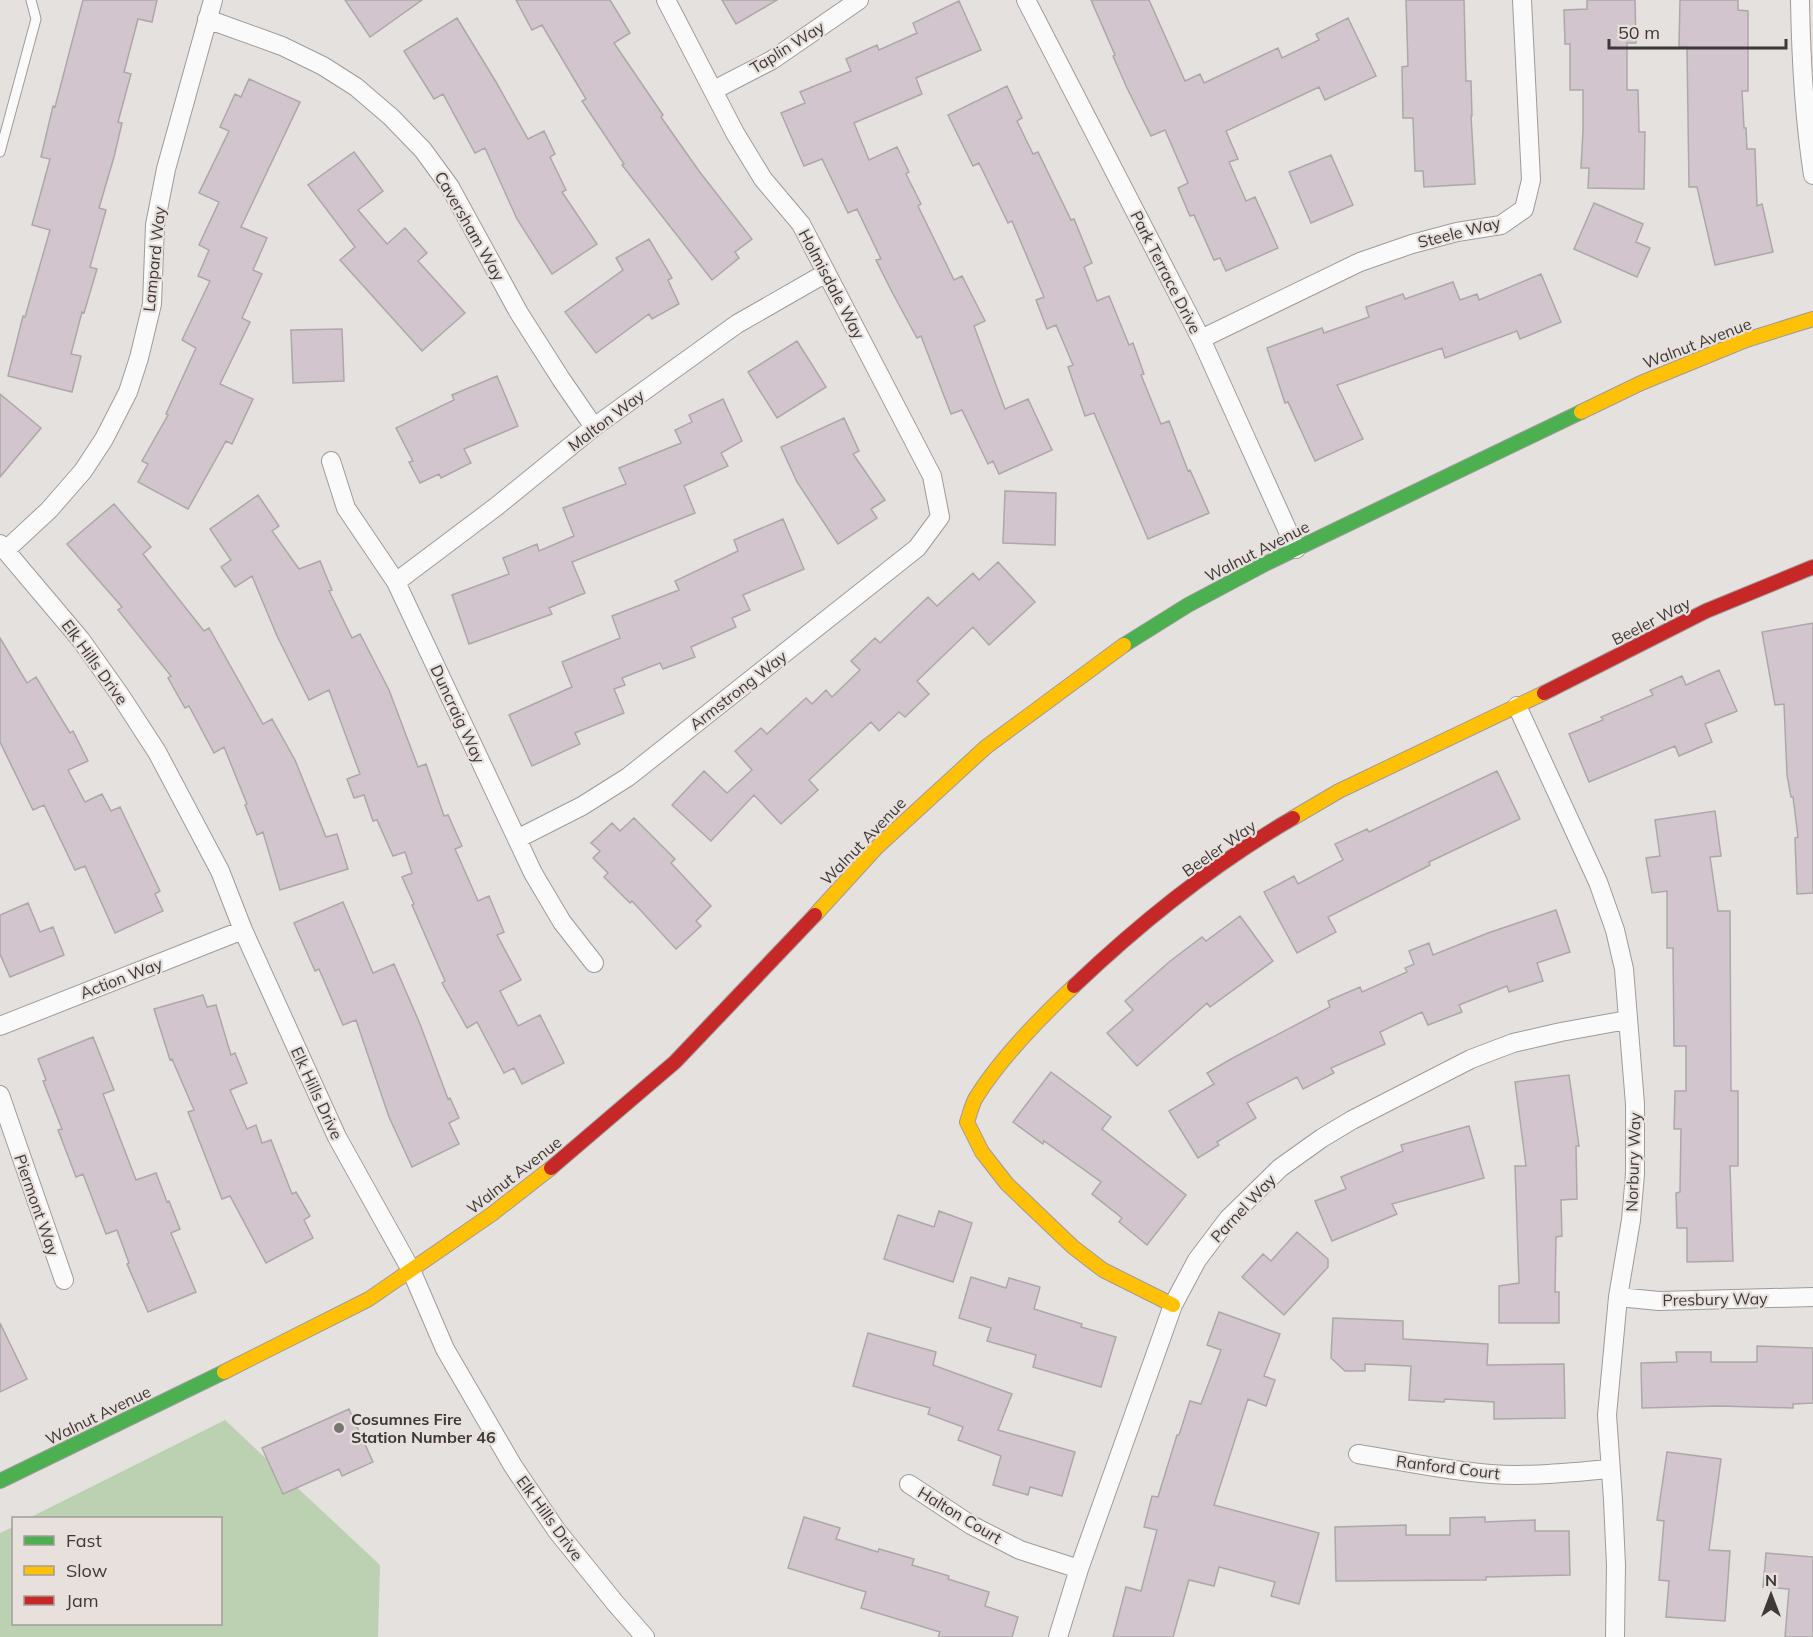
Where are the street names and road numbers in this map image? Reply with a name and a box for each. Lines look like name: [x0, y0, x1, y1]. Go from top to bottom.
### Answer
street label: Taplin Way: [746, 16, 828, 78]
street label: Caversham Way: [431, 168, 510, 285]
street label: Lampard Way: [139, 205, 170, 313]
street label: Park Terrace Drive: [1126, 207, 1206, 337]
street label: Steele Way: [1416, 212, 1503, 252]
street label: Holmisdale Way: [795, 226, 870, 343]
street label: Walnut Avenue: [1640, 313, 1754, 373]
street label: Malton Way: [564, 385, 648, 455]
street label: Walnut Avenue: [1201, 516, 1313, 586]
street label: Beeler Way: [1608, 592, 1694, 649]
street label: Elk Hills Drive: [57, 616, 133, 708]
street label: Armstrong Way: [685, 645, 791, 734]
street label: Duncraig Way: [426, 662, 490, 767]
street label: Walnut Avenue: [816, 793, 910, 889]
street label: Beeler Way: [1178, 815, 1260, 881]
street label: Action Way: [77, 953, 165, 1003]
street label: Elk Hills Drive: [287, 1043, 347, 1143]
street label: Norbury Way: [1621, 1111, 1645, 1212]
street label: Walnut Avenue: [463, 1132, 565, 1218]
street label: Piermont Way: [10, 1152, 64, 1259]
street label: Parnel Way: [1206, 1169, 1280, 1246]
street label: Presbury Way: [1662, 1288, 1768, 1310]
street label: Walnut Avenue: [42, 1381, 154, 1449]
street label: Ranford Court: [1395, 1451, 1501, 1483]
street label: Elk Hills Drive: [512, 1472, 588, 1564]
street label: Halton Court: [914, 1482, 1006, 1548]

